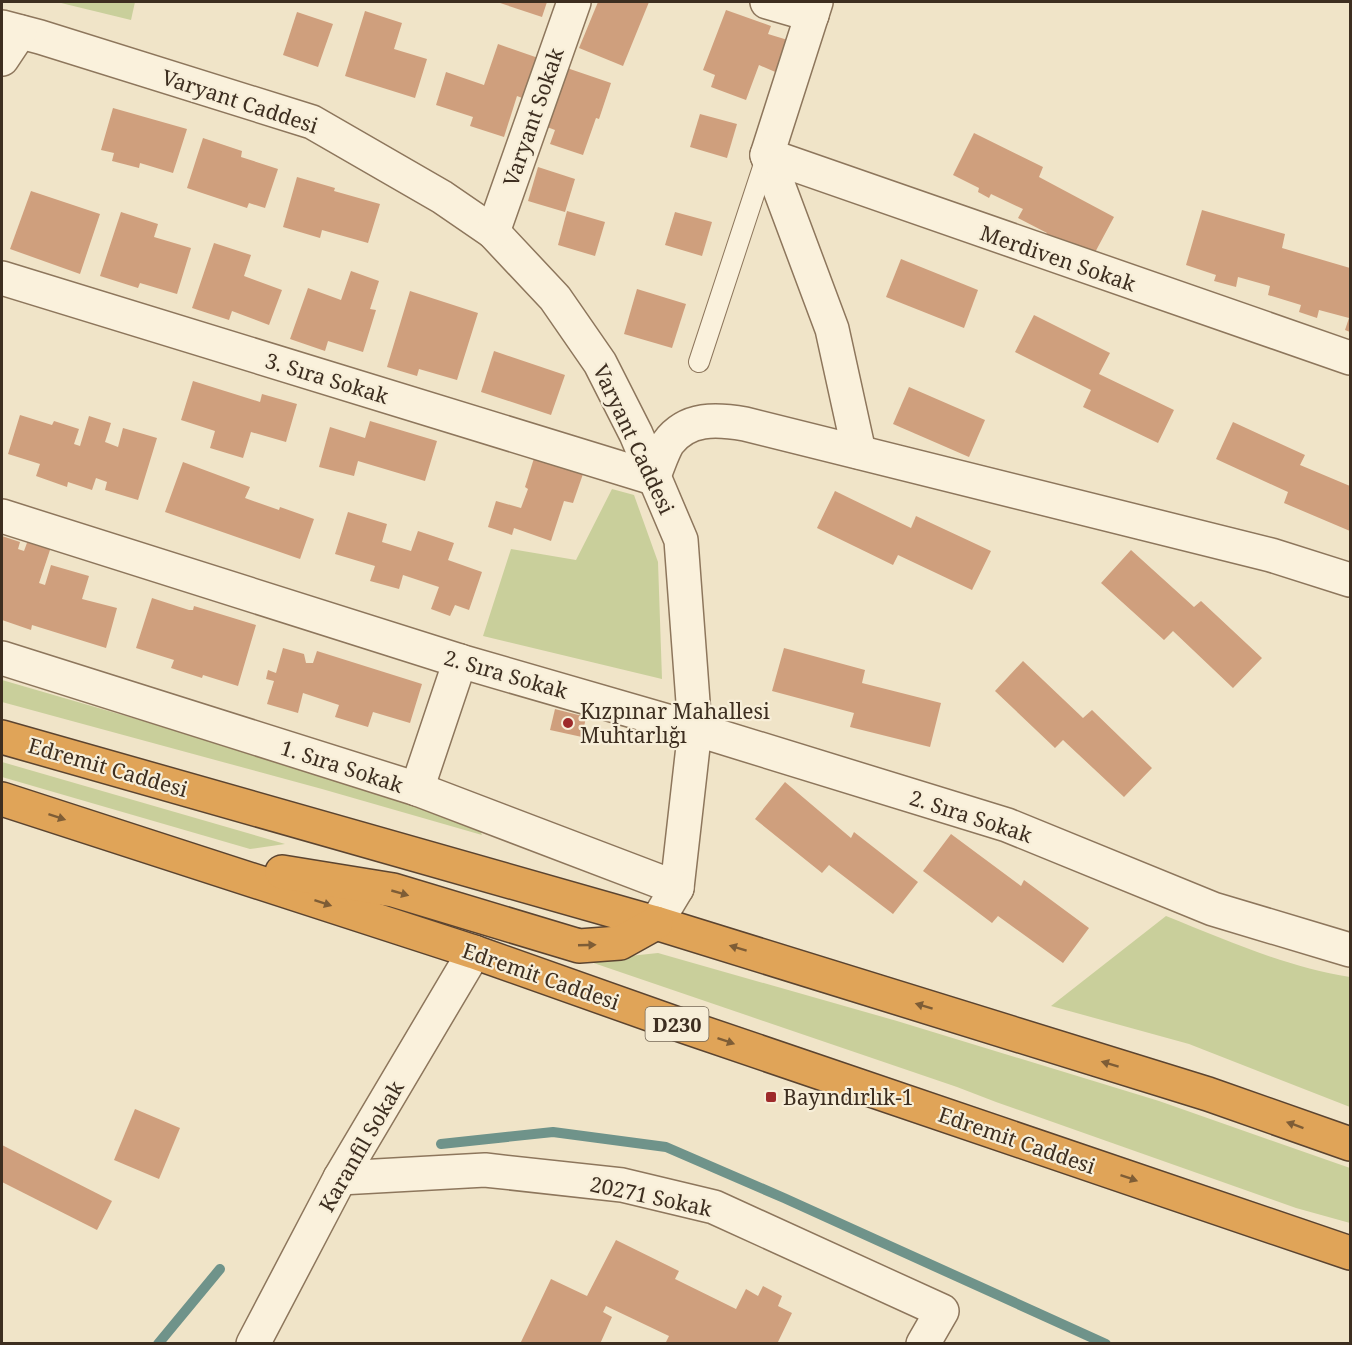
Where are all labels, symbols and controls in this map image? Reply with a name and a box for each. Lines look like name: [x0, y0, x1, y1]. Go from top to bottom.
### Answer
street label: Varyant Sokak: [496, 43, 570, 190]
street label: Varyant Caddesi: [158, 63, 322, 140]
street label: Merdiven Sokak: [976, 218, 1140, 298]
street label: 3. Sıra Sokak: [262, 346, 393, 410]
street label: Varyant Caddesi: [587, 359, 681, 519]
street label: 2. Sıra Sokak: [441, 643, 572, 705]
place label: Kızpınar Mahallesi Muhtarlığı: [580, 697, 770, 749]
marker: Kızpınar Mahallesi Muhtarlığı: [561, 716, 575, 730]
street label: Edremit Caddesi: [25, 731, 191, 803]
street label: 1. Sıra Sokak: [277, 733, 408, 799]
street label: 2. Sıra Sokak: [906, 783, 1037, 849]
one-way arrow: [48, 813, 66, 822]
one-way arrow: [391, 889, 409, 898]
one-way arrow: [314, 898, 332, 908]
street label: Edremit Caddesi: [459, 936, 624, 1016]
one-way arrow: [578, 940, 597, 949]
one-way arrow: [729, 943, 747, 952]
one-way arrow: [915, 1001, 933, 1010]
road number: D230: [646, 1007, 708, 1041]
one-way arrow: [717, 1036, 735, 1046]
one-way arrow: [1101, 1058, 1119, 1068]
street label: Karanfil Sokak: [312, 1075, 410, 1217]
place label: Bayındırlık-1: [783, 1083, 914, 1111]
marker: Bayındırlık-1: [764, 1090, 778, 1104]
street label: Edremit Caddesi: [935, 1100, 1100, 1180]
one-way arrow: [1286, 1119, 1304, 1129]
street label: 20271 Sokak: [587, 1169, 715, 1223]
one-way arrow: [1120, 1173, 1138, 1183]

